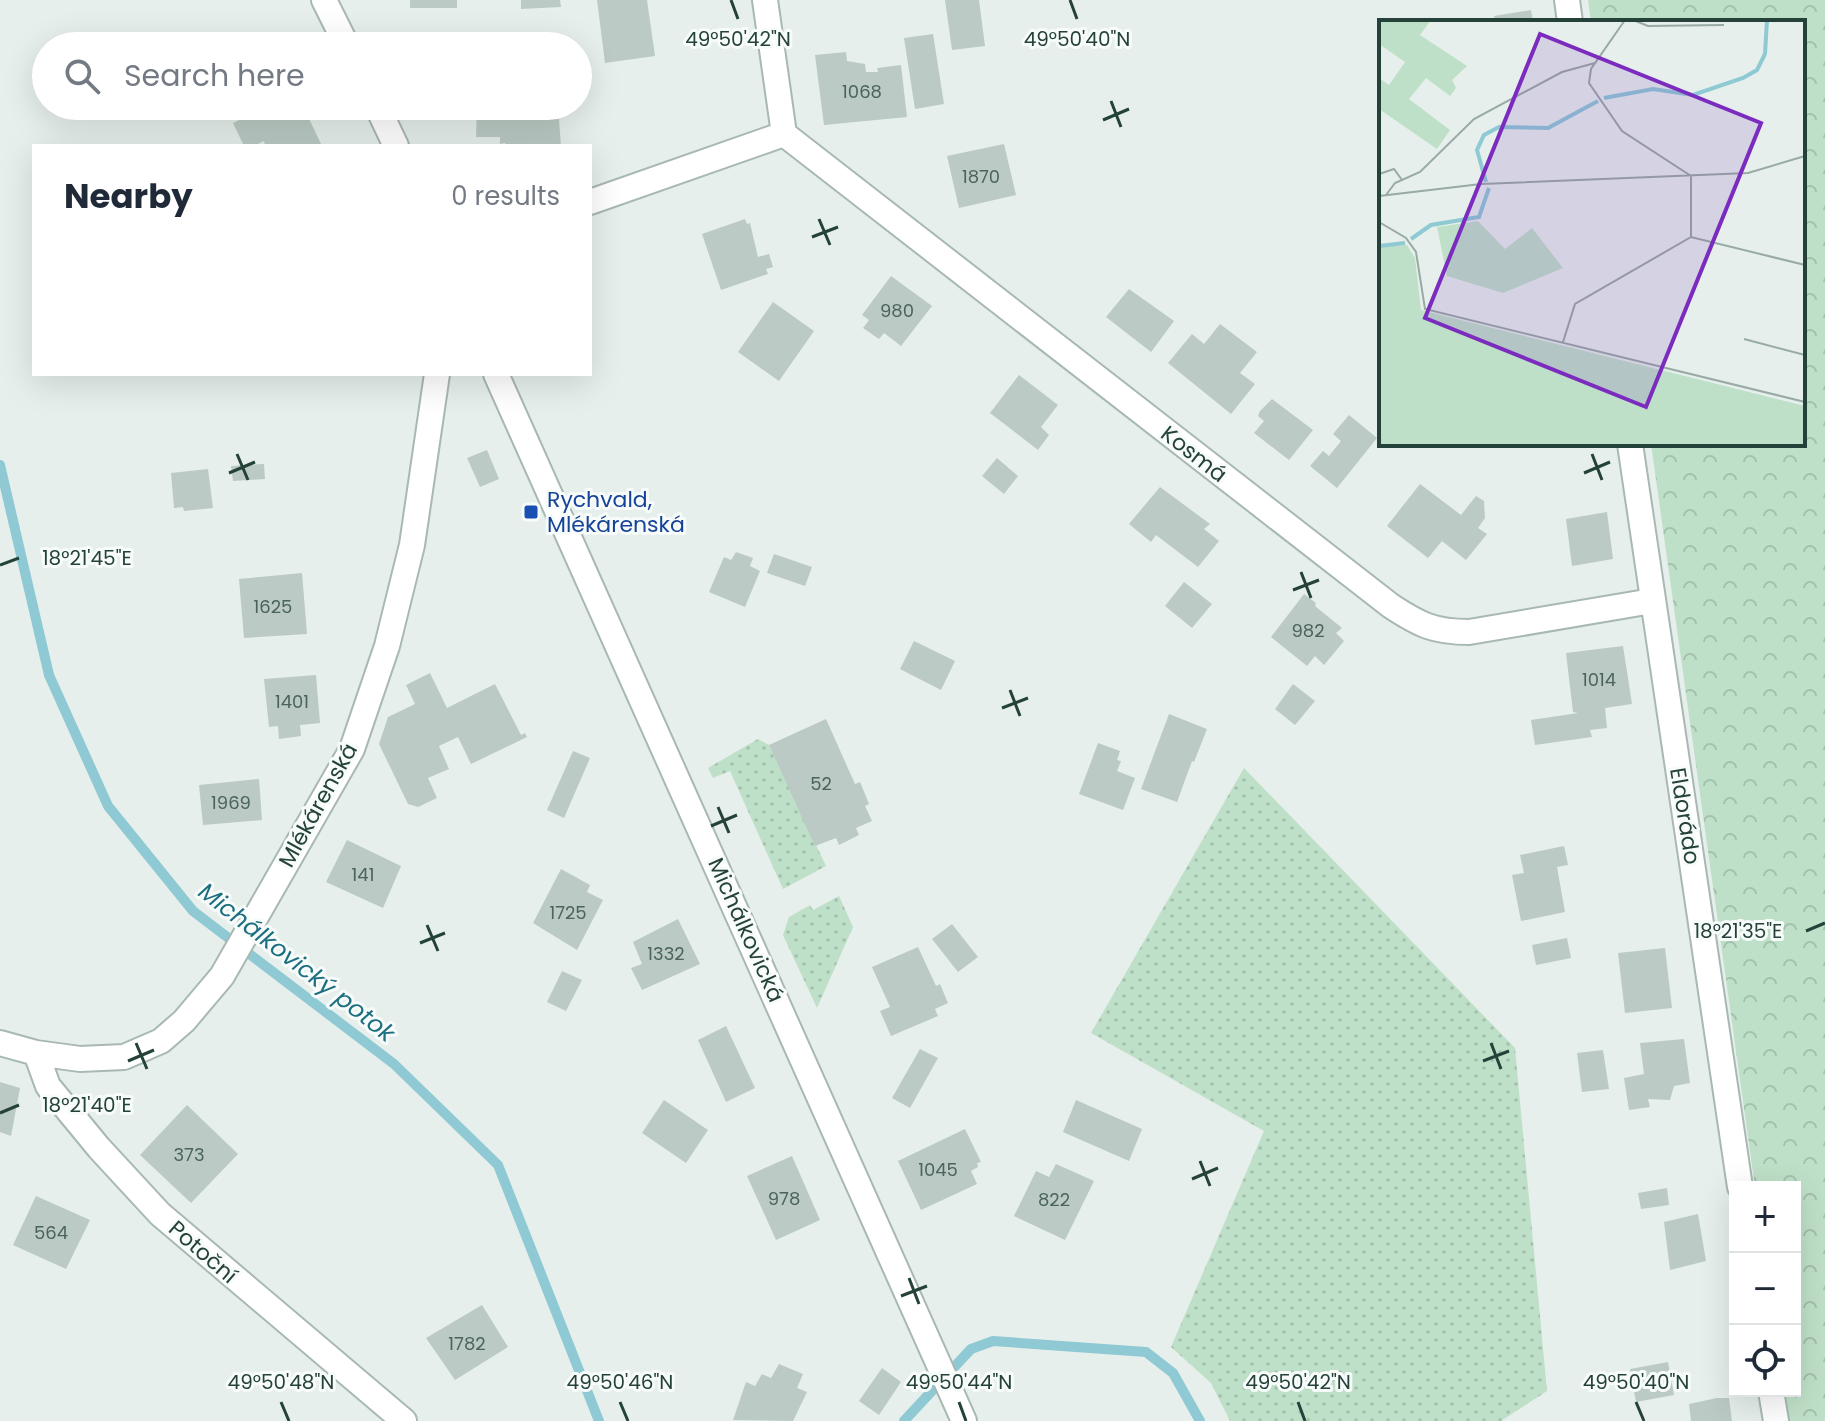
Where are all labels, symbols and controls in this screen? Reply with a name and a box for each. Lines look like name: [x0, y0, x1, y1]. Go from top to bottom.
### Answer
inset map: [1379, 20, 1805, 446]
text: 49°50'42"N: [685, 25, 791, 53]
text: 49°50'40"N: [1024, 25, 1130, 53]
search box: [32, 32, 592, 120]
icon: search: [60, 54, 104, 98]
text: Search here: [124, 54, 305, 97]
house number: 1068: [842, 79, 882, 104]
house number: 1870: [962, 164, 1000, 189]
text: Nearby: [64, 172, 193, 220]
text: 0 results: [451, 178, 560, 214]
house number: 980: [880, 298, 914, 323]
street label: Kosmá: [1154, 418, 1234, 490]
place label: Rychvald, Mlékárenská: [547, 484, 685, 540]
marker: Rychvald, Mlékárenská: [522, 503, 540, 521]
text: 18°21'45"E: [42, 544, 132, 572]
house number: 1625: [254, 594, 292, 619]
house number: 982: [1291, 618, 1325, 643]
house number: 1014: [1582, 667, 1616, 692]
house number: 1401: [275, 689, 309, 714]
street label: Mlékárenská: [271, 737, 365, 873]
street label: Eldorádo: [1662, 765, 1708, 867]
house number: 52: [810, 771, 832, 796]
house number: 1969: [211, 790, 251, 815]
street label: Michálkovická: [700, 853, 792, 1007]
house number: 141: [352, 862, 374, 887]
water label: Michálkovický potok: [192, 875, 404, 1050]
house number: 1725: [549, 900, 587, 925]
text: 18°21'35"E: [1694, 917, 1782, 945]
house number: 1332: [647, 941, 685, 966]
text: 18°21'40"E: [42, 1091, 132, 1119]
house number: 373: [173, 1142, 205, 1167]
house number: 1045: [918, 1157, 958, 1182]
map controls: [1729, 1181, 1801, 1397]
button: +: [1729, 1181, 1801, 1253]
house number: 978: [768, 1186, 800, 1211]
house number: 822: [1038, 1187, 1070, 1212]
street label: Potoční: [162, 1213, 244, 1291]
house number: 564: [34, 1220, 68, 1245]
button: −: [1729, 1253, 1801, 1325]
button: locate: [1729, 1325, 1801, 1397]
house number: 1782: [448, 1331, 486, 1356]
text: 49°50'48"N: [228, 1368, 334, 1396]
text: 49°50'46"N: [567, 1368, 673, 1396]
text: 49°50'44"N: [906, 1368, 1012, 1396]
text: 49°50'42"N: [1245, 1368, 1351, 1396]
text: 49°50'40"N: [1583, 1368, 1689, 1396]

